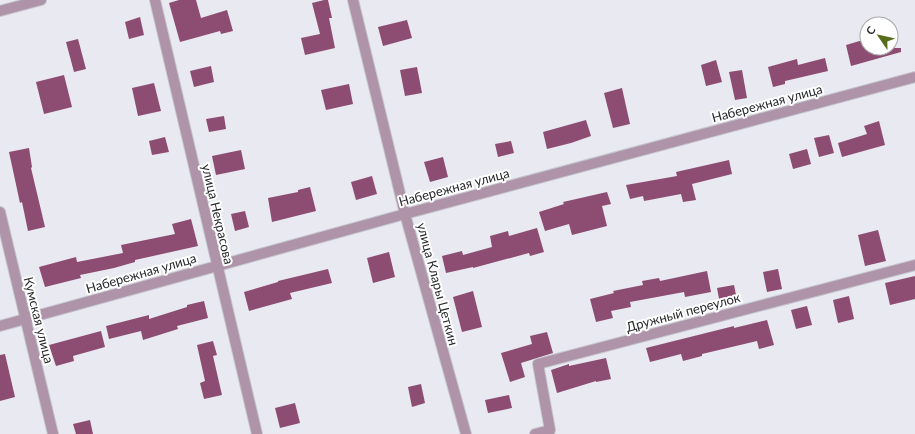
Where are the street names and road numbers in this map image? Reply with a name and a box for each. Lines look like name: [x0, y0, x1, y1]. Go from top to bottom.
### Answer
street label: Набережная улица: [710, 81, 824, 125]
street label: улица Некрасова: [199, 162, 237, 266]
street label: Набережная улица: [397, 165, 511, 209]
street label: улица Клары Цеткин: [414, 221, 462, 347]
street label: Набережная улица: [84, 250, 198, 296]
street label: Кумская улица: [21, 275, 57, 365]
street label: Дружный переулок: [624, 289, 742, 335]

